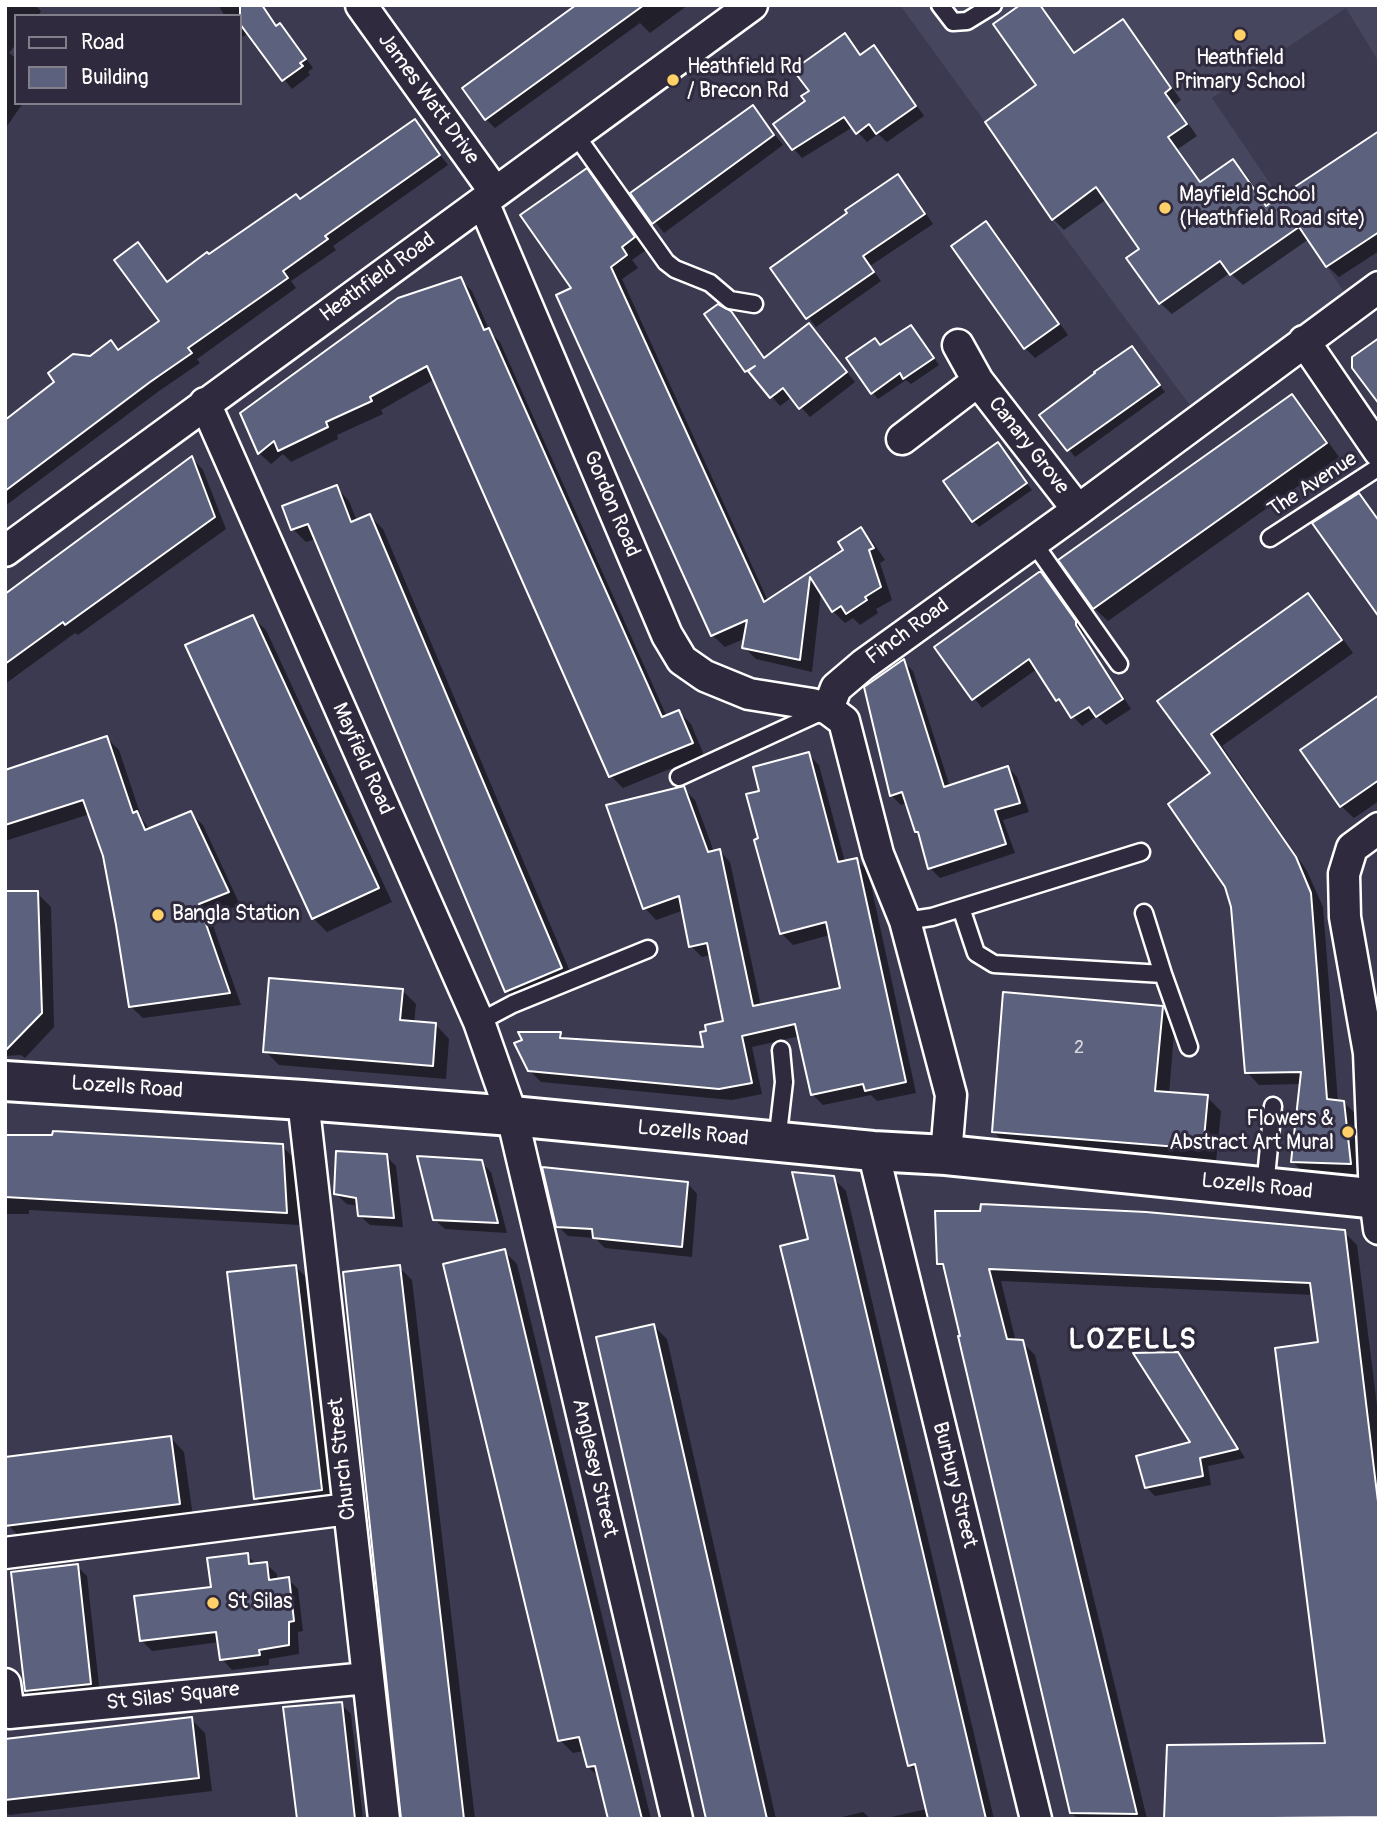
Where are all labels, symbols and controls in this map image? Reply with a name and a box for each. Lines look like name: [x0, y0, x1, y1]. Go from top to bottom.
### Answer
legend: [14, 14, 242, 105]
marker: Heathfield Primary School: [1232, 27, 1248, 43]
street label: James Watt Drive: [372, 28, 484, 170]
text: Road: [81, 29, 125, 56]
place label: Heathfield Primary School: [1174, 46, 1306, 96]
place label: Heathfield Rd / Brecon Rd: [687, 55, 802, 105]
text: Building: [81, 64, 148, 91]
marker: Heathfield Rd / Brecon Rd: [665, 72, 681, 88]
place label: Mayfield School (Heathfield Road site): [1179, 183, 1366, 233]
marker: Mayfield School (Heathfield Road site): [1157, 200, 1173, 216]
street label: Heathfield Road: [315, 228, 441, 328]
street label: Canary Grove: [982, 392, 1074, 500]
street label: Gordon Road: [577, 447, 645, 561]
street label: The Avenue: [1264, 447, 1362, 523]
street label: Finch Road: [862, 593, 954, 671]
street label: Mayfield Road: [326, 699, 398, 819]
place label: Bangla Station: [172, 902, 300, 928]
marker: Bangla Station: [150, 907, 166, 923]
house number: 2: [1074, 1037, 1084, 1059]
street label: Lozells Road: [70, 1072, 184, 1104]
place label: Flowers & Abstract Art Mural: [1169, 1107, 1334, 1157]
street label: Lozells Road: [636, 1116, 750, 1152]
marker: Flowers & Abstract Art Mural: [1340, 1124, 1356, 1140]
street label: Lozells Road: [1200, 1169, 1314, 1205]
district label: LOZELLS: [1069, 1324, 1197, 1358]
street label: Anglesey Street: [566, 1396, 622, 1540]
street label: Church Street: [324, 1397, 362, 1521]
street label: Burbury Street: [926, 1419, 982, 1551]
place label: St Silas: [227, 1590, 292, 1616]
marker: St Silas: [205, 1595, 221, 1611]
street label: St Silas' Square: [105, 1677, 241, 1717]

